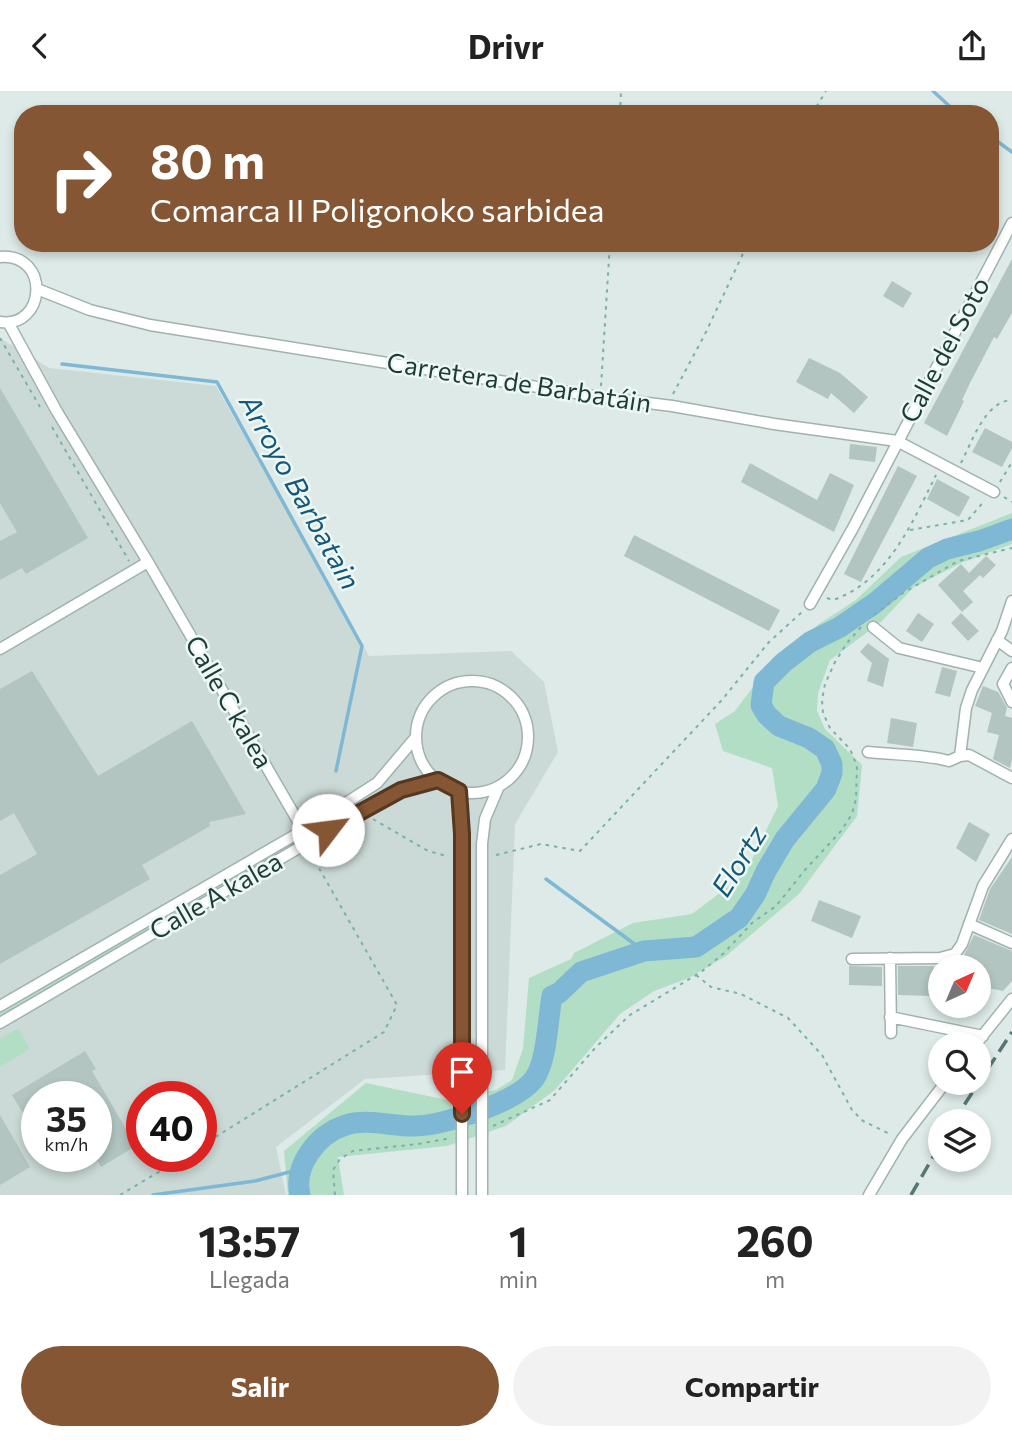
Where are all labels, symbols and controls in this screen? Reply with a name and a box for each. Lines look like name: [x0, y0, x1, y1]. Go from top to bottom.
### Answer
text: Drivr: [468, 26, 544, 66]
icon: back: [21, 27, 59, 65]
icon: share: [953, 27, 991, 65]
text: 80 m: [150, 129, 265, 189]
icon: right: [35, 133, 126, 224]
text: Comarca II Poligonoko sarbidea: [150, 189, 604, 229]
street label: Calle del Soto: [892, 271, 995, 427]
street label: Carretera de Barbatáin: [385, 345, 654, 418]
water label: Arroyo Barbatain: [233, 387, 369, 595]
street label: Calle C kalea: [180, 630, 281, 773]
position arrow: [291, 793, 365, 867]
water label: Elortz: [703, 819, 773, 902]
street label: Calle A kalea: [143, 844, 287, 945]
north arrow: [928, 955, 990, 1019]
map controls: [928, 955, 991, 1172]
button: search: [928, 1032, 991, 1095]
pin: [432, 1042, 492, 1114]
icon: arrive: [443, 1053, 481, 1091]
speed limit sign: 40: [126, 1081, 217, 1172]
text: 35: [46, 1096, 87, 1139]
button: layers: [928, 1109, 991, 1172]
text: km/h: [45, 1133, 88, 1155]
text: 13:57: [198, 1214, 300, 1266]
text: 1: [509, 1214, 528, 1266]
text: 260: [736, 1214, 814, 1266]
text: Llegada: [209, 1265, 290, 1293]
text: min: [499, 1265, 538, 1293]
text: m: [765, 1265, 785, 1293]
button: Salir: [21, 1346, 499, 1426]
button: Compartir: [513, 1346, 991, 1426]

